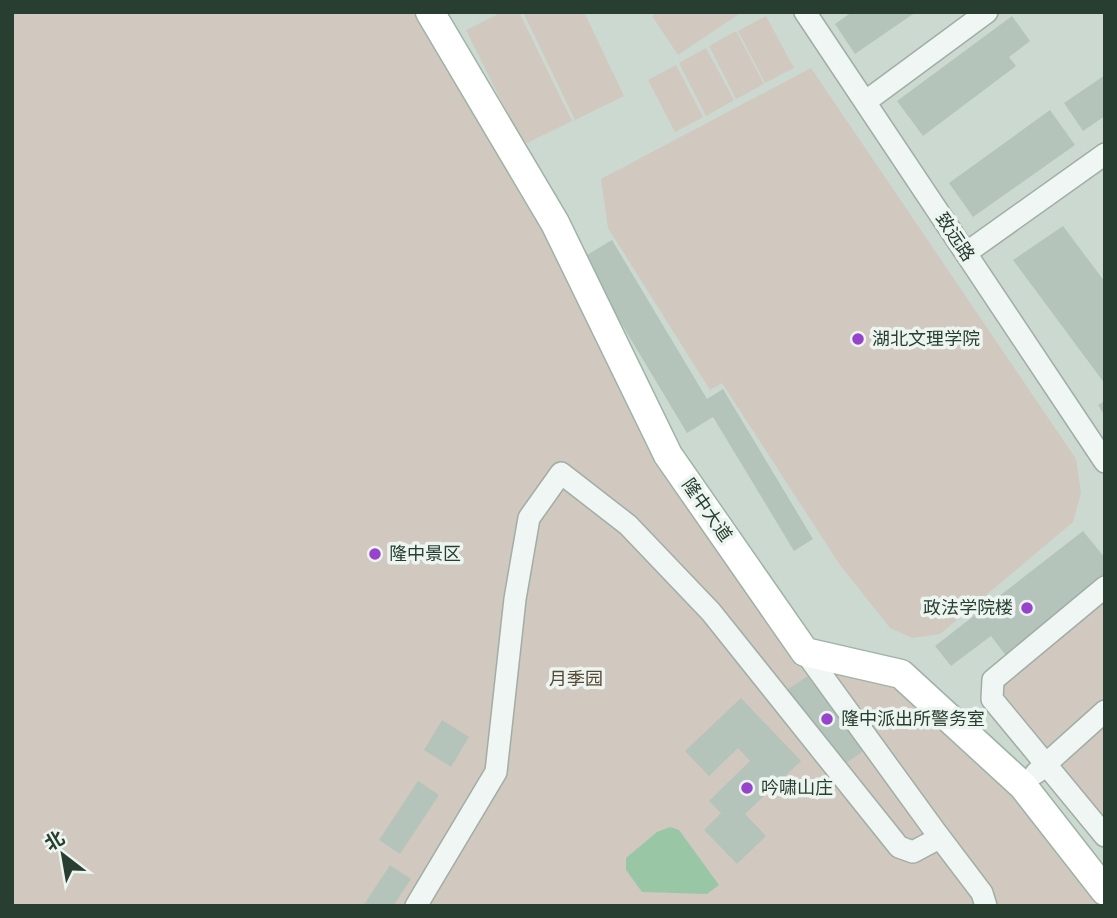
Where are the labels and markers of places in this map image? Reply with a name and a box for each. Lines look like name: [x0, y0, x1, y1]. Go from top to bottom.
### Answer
place label: 湖北文理学院: [872, 329, 980, 349]
marker: 湖北文理学院: [850, 331, 866, 347]
place label: 隆中景区: [389, 544, 461, 564]
marker: 隆中景区: [367, 546, 383, 562]
place label: 政法学院楼: [923, 598, 1013, 618]
marker: 政法学院楼: [1019, 600, 1035, 616]
place label: 隆中派出所警务室: [841, 709, 985, 729]
marker: 隆中派出所警务室: [819, 711, 835, 727]
place label: 吟啸山庄: [761, 778, 833, 798]
marker: 吟啸山庄: [739, 780, 755, 796]

